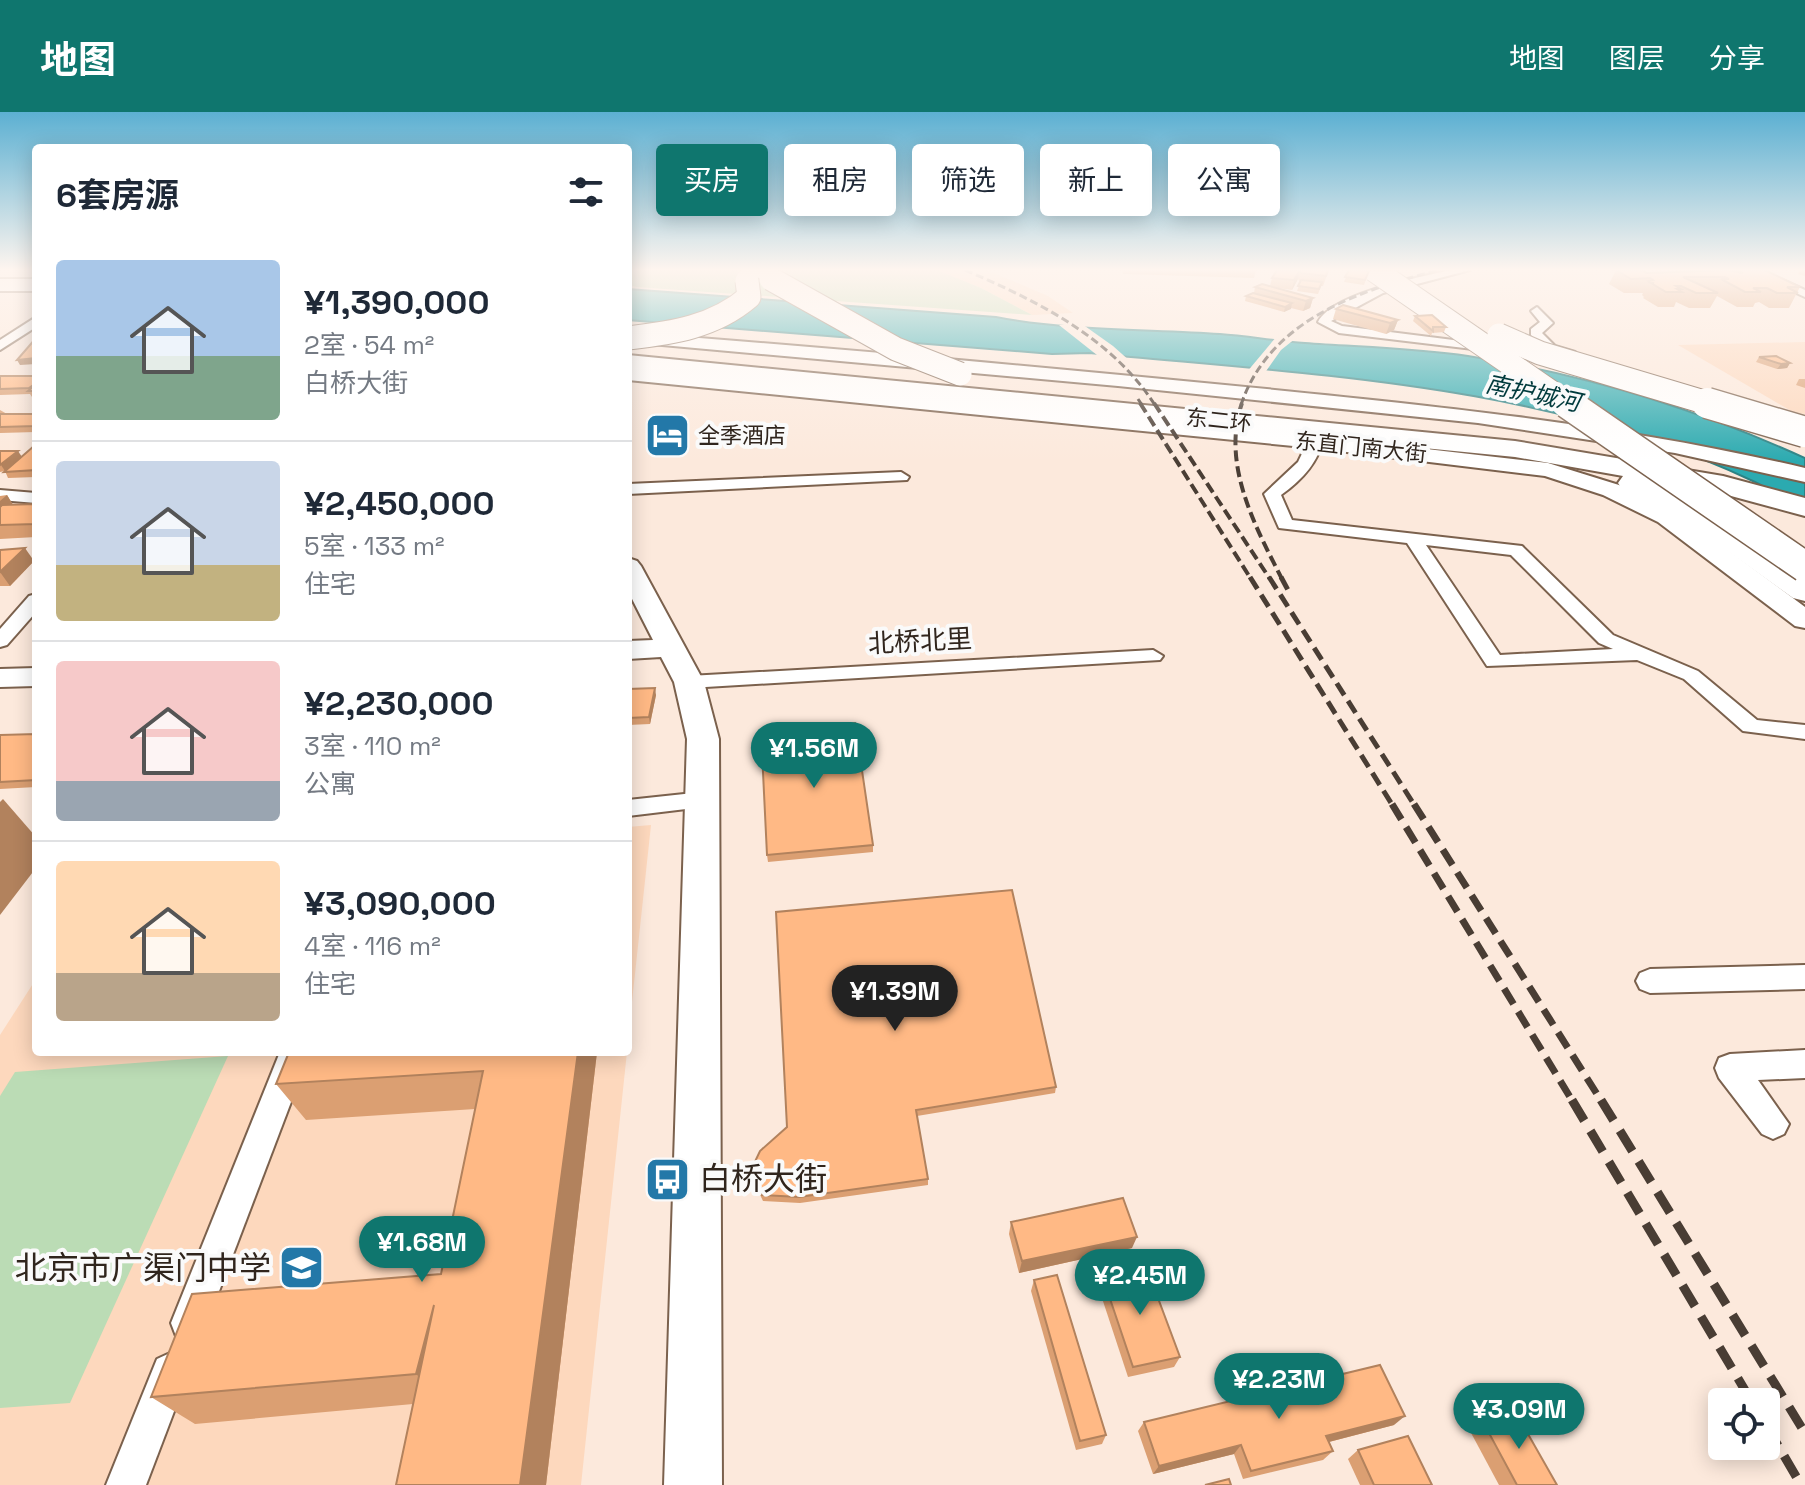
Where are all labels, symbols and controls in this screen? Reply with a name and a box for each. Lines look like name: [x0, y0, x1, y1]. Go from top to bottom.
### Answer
text: 地图: [40, 36, 116, 84]
text: 地图: [1509, 40, 1565, 76]
text: 图层: [1609, 40, 1665, 76]
text: 分享: [1709, 40, 1765, 76]
chip: 买房: [656, 144, 768, 216]
chip: 租房: [784, 144, 896, 216]
chip: 筛选: [912, 144, 1024, 216]
chip: 新上: [1040, 144, 1152, 216]
chip: 公寓: [1168, 144, 1280, 216]
icon: filters: [564, 170, 608, 214]
text: 6套房源: [56, 174, 179, 217]
text: ¥1,390,000: [304, 281, 489, 324]
icon: home: [120, 292, 216, 388]
text: 2室 · 54 m²: [304, 328, 434, 362]
text: 白桥大街: [304, 366, 408, 400]
water label: 南护城河: [1483, 368, 1587, 419]
street label: 东二环: [1185, 403, 1253, 437]
hotel icon: 全季酒店: [643, 411, 691, 459]
place label: 全季酒店: [698, 421, 786, 449]
street label: 东直门南大街: [1294, 426, 1428, 468]
text: ¥2,450,000: [304, 482, 495, 525]
icon: home: [120, 493, 216, 589]
text: 5室 · 133 m²: [304, 529, 445, 563]
text: 住宅: [304, 567, 356, 601]
street label: 北桥北里: [867, 621, 973, 661]
text: ¥2,230,000: [304, 682, 493, 725]
icon: home: [120, 693, 216, 789]
pin: ¥1.56M: [749, 722, 879, 790]
text: 3室 · 110 m²: [304, 729, 441, 763]
text: ¥1.56M: [769, 731, 859, 765]
text: 公寓: [304, 767, 356, 801]
text: ¥3,090,000: [304, 882, 496, 925]
icon: home: [120, 893, 216, 989]
text: 4室 · 116 m²: [304, 929, 441, 963]
pin: ¥1.39M: [830, 965, 960, 1033]
text: 住宅: [304, 967, 356, 1001]
text: ¥1.39M: [850, 974, 940, 1008]
bus stop icon: 白桥大街: [644, 1155, 692, 1203]
place label: 白桥大街: [699, 1159, 827, 1199]
pin: ¥1.68M: [357, 1216, 487, 1284]
text: ¥1.68M: [377, 1225, 467, 1259]
school or university icon: 北京市广渠门中学: [278, 1244, 326, 1292]
place label: 北京市广渠门中学: [15, 1248, 271, 1288]
pin: ¥2.45M: [1075, 1249, 1205, 1317]
text: ¥2.45M: [1093, 1258, 1187, 1292]
pin: ¥2.23M: [1214, 1353, 1344, 1421]
text: ¥2.23M: [1232, 1362, 1326, 1396]
pin: ¥3.09M: [1454, 1383, 1584, 1451]
map controls: [1708, 1388, 1780, 1460]
button: locate: [1708, 1388, 1780, 1460]
text: ¥3.09M: [1471, 1392, 1567, 1426]

